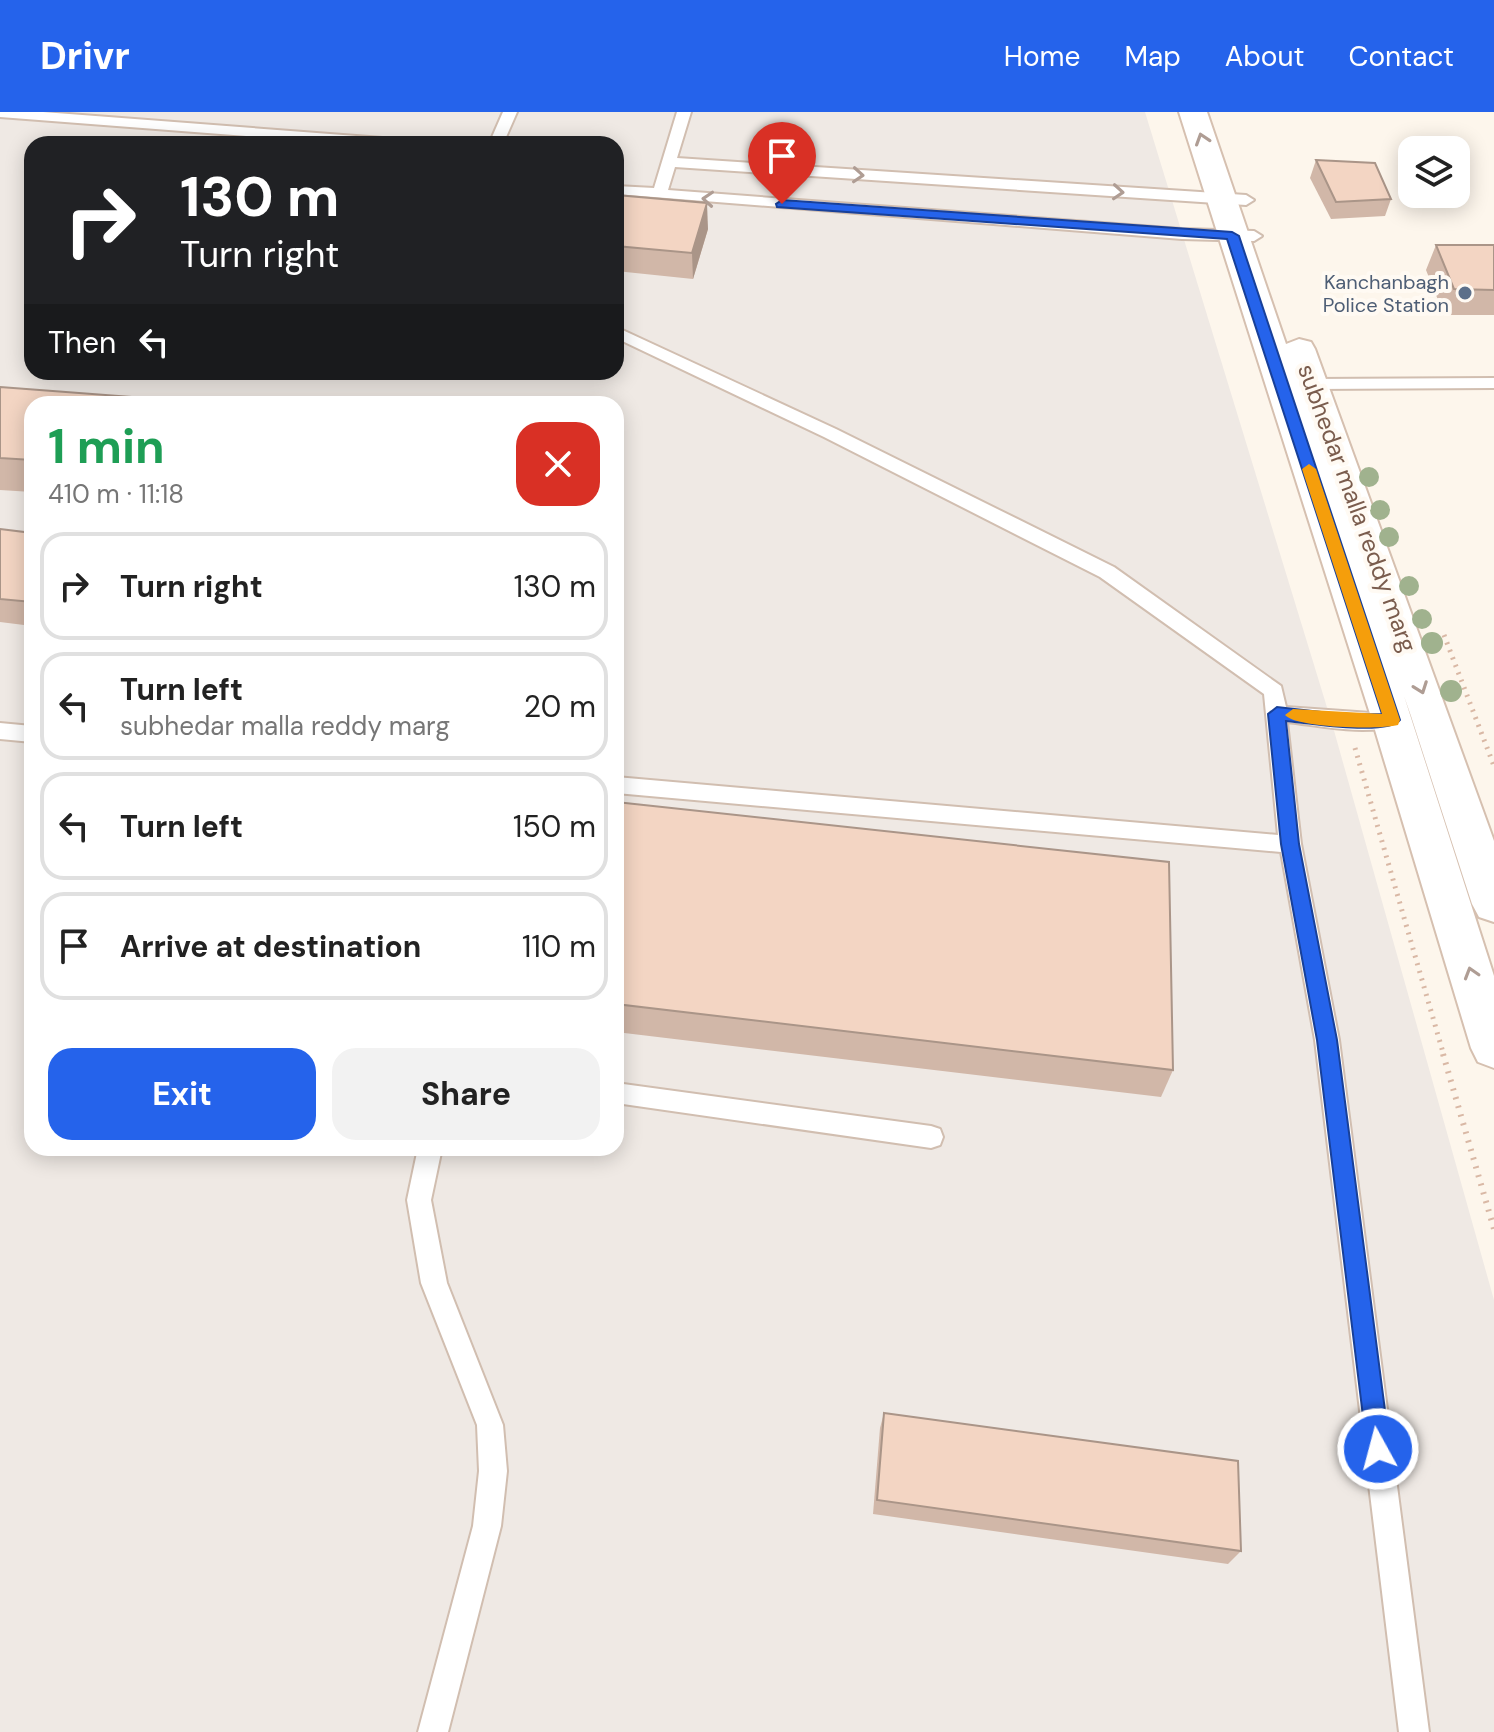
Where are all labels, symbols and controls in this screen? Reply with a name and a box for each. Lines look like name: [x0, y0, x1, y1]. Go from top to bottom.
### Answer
text: Drivr: [40, 31, 130, 81]
text: Home: [1004, 38, 1080, 75]
text: Map: [1124, 38, 1181, 75]
text: About: [1225, 38, 1304, 75]
text: Contact: [1348, 38, 1454, 75]
pin: [748, 122, 816, 204]
one-way arrow: [1196, 133, 1212, 147]
icon: arrive: [760, 134, 804, 178]
map controls: [1398, 136, 1470, 208]
button: layers: [1398, 136, 1470, 208]
text: 130 m: [180, 160, 339, 233]
one-way arrow: [852, 166, 865, 183]
icon: right: [48, 168, 152, 272]
one-way arrow: [1112, 184, 1125, 201]
one-way arrow: [701, 191, 714, 208]
text: Turn right: [180, 231, 339, 278]
place label: Kanchanbagh Police Station: [1323, 269, 1449, 318]
marker: Kanchanbagh Police Station: [1456, 284, 1474, 302]
icon: left: [132, 320, 176, 364]
text: Then: [48, 323, 116, 362]
street label: subhedar malla reddy marg: [1291, 359, 1424, 656]
text: 1 min: [48, 415, 165, 478]
button: close: [516, 422, 600, 506]
text: 410 m · 11:18: [48, 477, 184, 511]
icon: right: [52, 564, 96, 608]
text: Turn right: [120, 567, 263, 606]
text: 130 m: [514, 567, 596, 606]
text: Turn left: [120, 670, 243, 709]
one-way arrow: [1411, 680, 1428, 694]
icon: left: [52, 684, 96, 728]
text: 20 m: [524, 687, 596, 726]
text: subhedar malla reddy marg: [120, 709, 450, 743]
icon: left: [52, 804, 96, 848]
text: Turn left: [120, 807, 243, 846]
text: 150 m: [513, 807, 596, 846]
icon: arrive: [52, 924, 96, 968]
text: Arrive at destination: [120, 927, 421, 966]
text: 110 m: [522, 927, 596, 966]
one-way arrow: [1464, 967, 1480, 981]
button: Exit: [48, 1048, 316, 1140]
button: Share: [332, 1048, 600, 1140]
position arrow: [1336, 1407, 1420, 1491]

